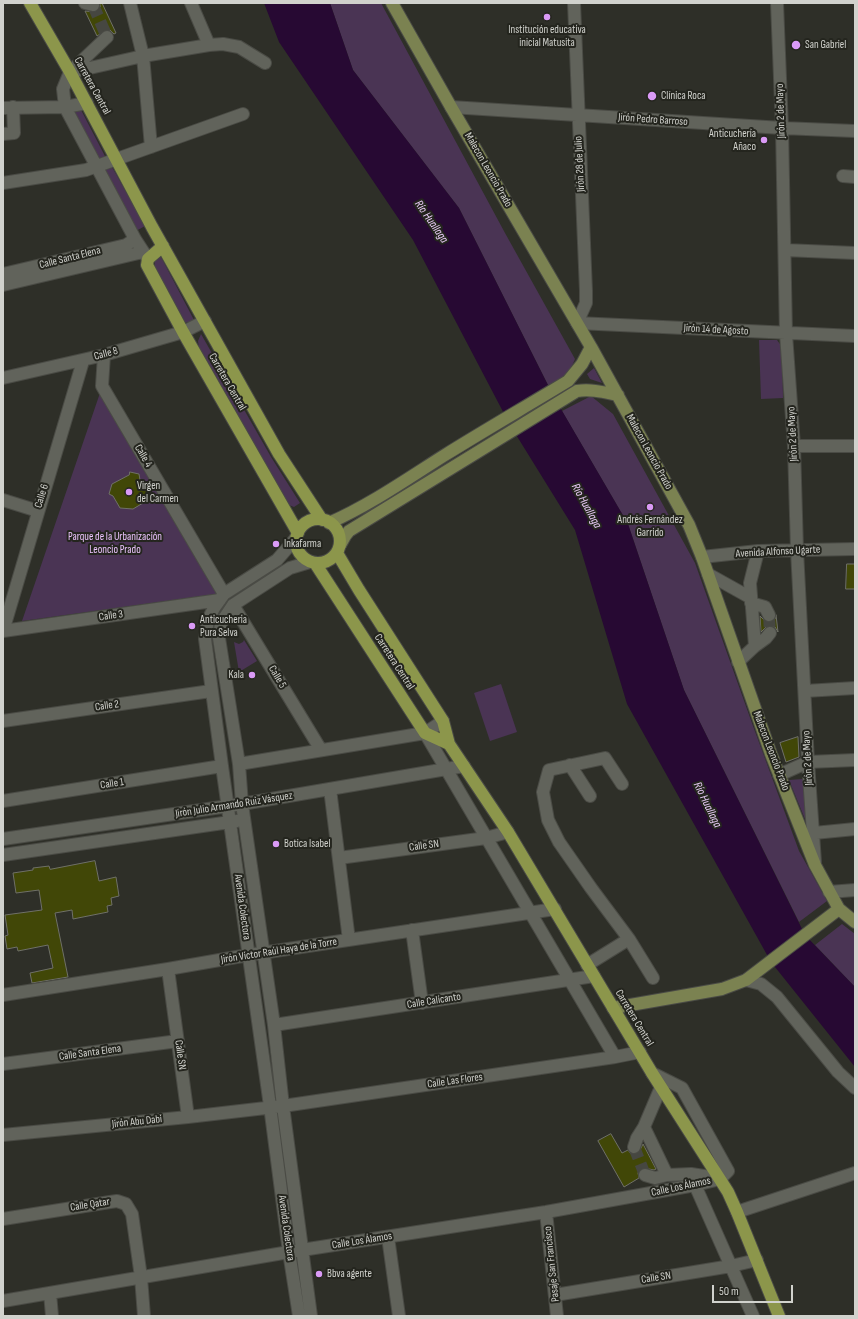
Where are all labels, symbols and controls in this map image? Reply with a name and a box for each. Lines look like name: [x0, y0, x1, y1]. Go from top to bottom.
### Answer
marker: Institución educativa inicial Matusita: [542, 12, 552, 22]
place label: Institución educativa inicial Matusita: [508, 23, 586, 49]
place label: San Gabriel: [805, 38, 846, 52]
marker: San Gabriel: [790, 39, 802, 51]
street label: Carretera Central: [71, 55, 113, 117]
street label: Jirón 2 de Mayo: [773, 83, 789, 139]
place label: Clínica Roca: [661, 89, 705, 103]
marker: Clínica Roca: [646, 90, 658, 102]
street label: Jirón Pedro Barroso: [618, 111, 688, 129]
place label: Anticuchería Añaco: [709, 127, 756, 153]
street label: Malecon Leoncio Prado: [461, 130, 515, 210]
marker: Anticuchería Añaco: [759, 135, 769, 145]
street label: Jirón 28 de Julio: [572, 136, 588, 192]
water label: Río Huallaga: [411, 198, 451, 246]
street label: Calle Santa Elena: [38, 244, 102, 272]
street label: Jirón 14 de Agosto: [683, 322, 749, 338]
street label: Calle 8: [92, 344, 120, 364]
street label: Carretera Central: [205, 351, 249, 413]
street label: Jirón 2 de Mayo: [785, 406, 801, 462]
street label: Malecon Leoncio Prado: [623, 412, 675, 492]
street label: Calle 4: [131, 442, 155, 470]
place label: Virgen del Carmen: [137, 479, 179, 505]
water label: Río Huallaga: [568, 481, 604, 531]
street label: Calle 6: [32, 482, 52, 510]
marker: Virgen del Carmen: [124, 487, 134, 497]
marker: Andrés Fernández Garrido: [645, 502, 655, 512]
place label: Andrés Fernández Garrido: [617, 513, 683, 539]
park label: Parque de la Urbanización Leoncio Prado: [68, 530, 162, 556]
place label: Inkafarma: [284, 537, 321, 551]
marker: Inkafarma: [271, 539, 281, 549]
street label: Avenida Alfonso Ugarte: [735, 543, 821, 561]
street label: Calle 3: [98, 608, 124, 624]
place label: Anticucheria Pura Selva: [200, 613, 247, 639]
marker: Anticucheria Pura Selva: [187, 621, 197, 631]
street label: Carretera Central: [371, 632, 417, 692]
street label: Calle 5: [265, 663, 289, 691]
place label: Kala: [229, 668, 244, 682]
marker: Kala: [247, 670, 257, 680]
street label: Calle 2: [94, 698, 120, 714]
street label: Malecon Leoncio Prado: [750, 709, 792, 793]
street label: Jirón 2 de Mayo: [800, 730, 816, 786]
street label: Calle 1: [99, 776, 125, 792]
water label: Río Huallaga: [690, 780, 724, 830]
street label: Jirón Julio Armando Ruiz Vásquez: [174, 789, 294, 821]
place label: Botica Isabel: [284, 837, 330, 851]
street label: Calle SN: [408, 837, 440, 855]
marker: Botica Isabel: [271, 839, 281, 849]
street label: Avenida Colectora: [231, 873, 253, 941]
street label: Jirón Víctor Raúl Haya de la Torre: [220, 935, 338, 967]
street label: Carretera Central: [612, 987, 656, 1049]
street label: Calle Calicanto: [406, 990, 462, 1012]
street label: Calle SN: [171, 1039, 189, 1071]
street label: Calle Santa Elena: [58, 1042, 122, 1064]
street label: Calle Las Flores: [426, 1071, 484, 1091]
street label: Jirón Abu Dabi: [111, 1113, 163, 1131]
street label: Calle Los Álamos: [650, 1174, 712, 1200]
street label: Avenida Colectora: [275, 1194, 297, 1262]
street label: Calle Qatar: [69, 1195, 111, 1215]
street label: Pasaje San Francisco: [541, 1226, 563, 1302]
street label: Calle Los Álamos: [331, 1230, 393, 1252]
place label: Bbva agente: [327, 1267, 372, 1281]
marker: Bbva agente: [314, 1269, 324, 1279]
street label: Calle SN: [640, 1269, 672, 1287]
scale bar: [714, 1277, 795, 1303]
text: 50 m: [719, 1284, 739, 1299]

